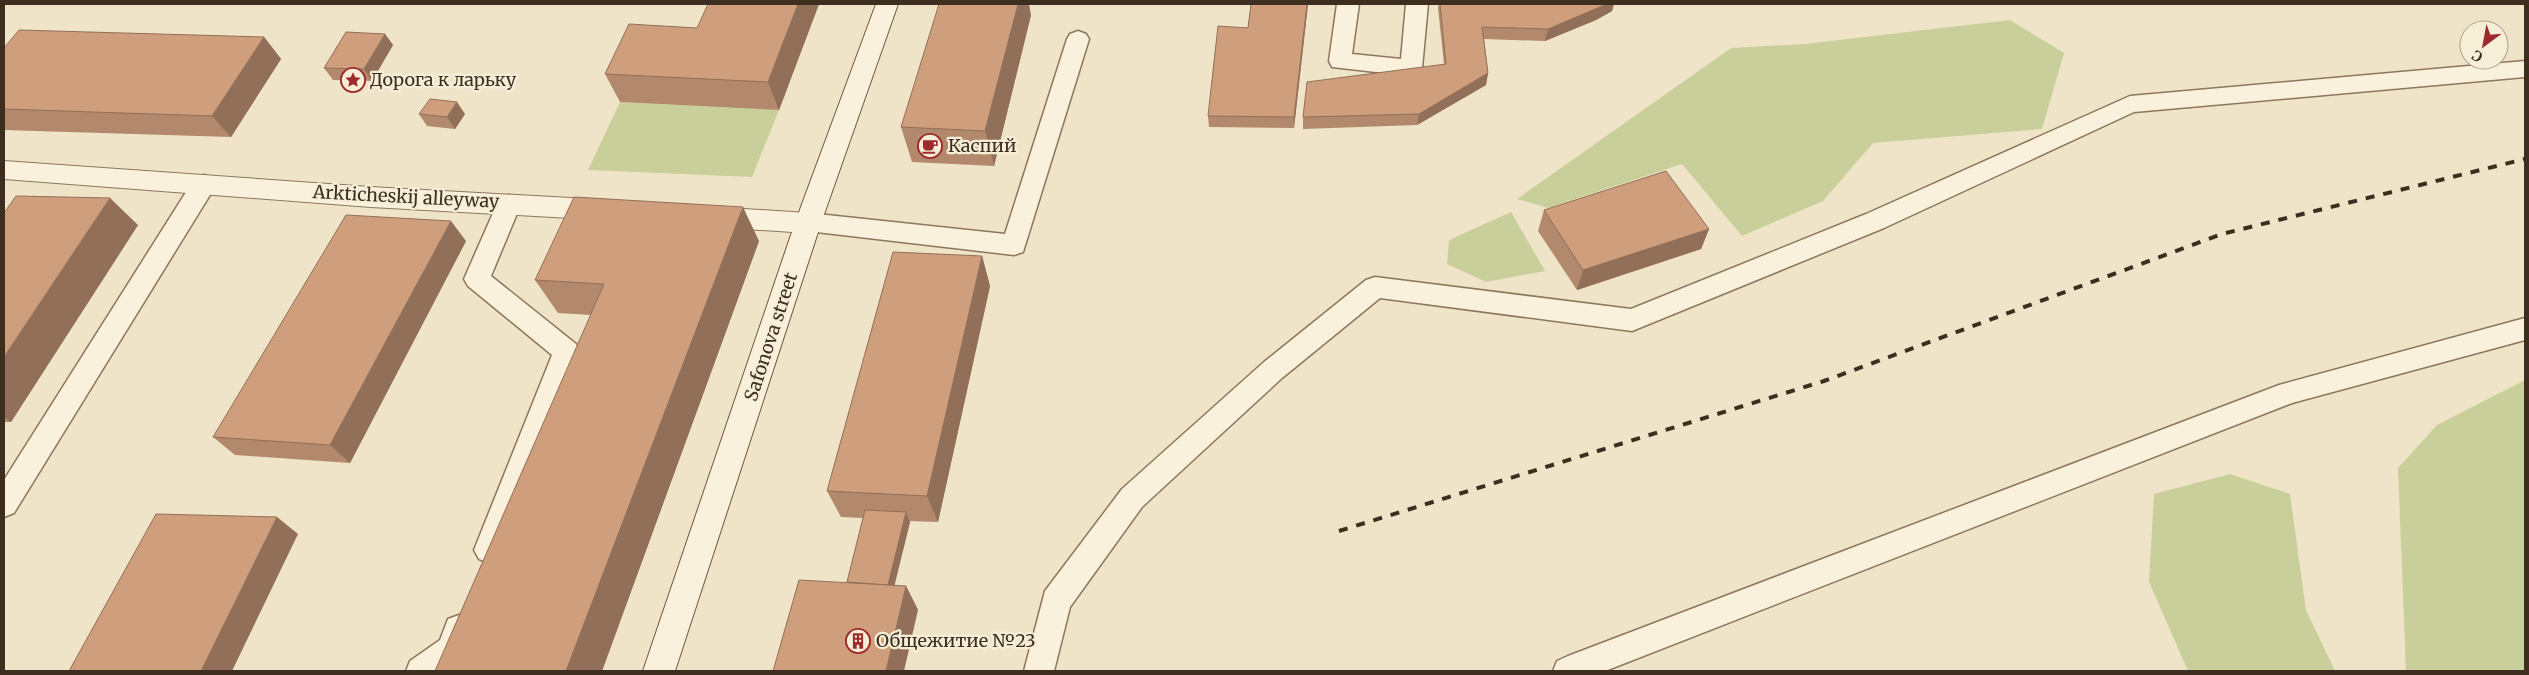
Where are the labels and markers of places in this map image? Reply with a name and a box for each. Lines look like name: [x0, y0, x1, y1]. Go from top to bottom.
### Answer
place icon: Дорога к ларьку: [340, 67, 366, 93]
place label: Дорога к ларьку: [370, 68, 517, 91]
cafe icon: Каспий: [917, 133, 943, 159]
place label: Каспий: [948, 134, 1016, 157]
building icon: Общежитие №23: [845, 628, 871, 654]
place label: Общежитие №23: [876, 629, 1035, 652]

